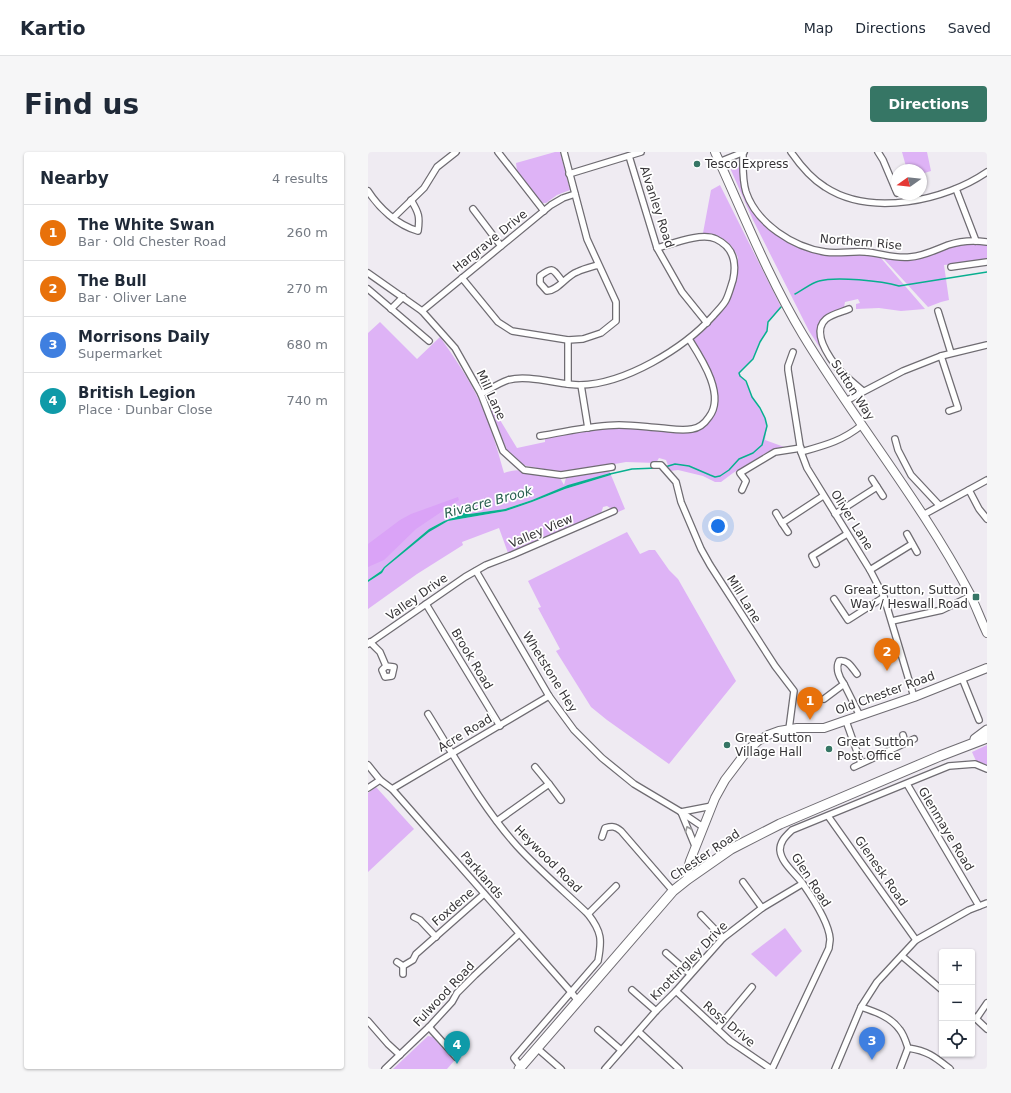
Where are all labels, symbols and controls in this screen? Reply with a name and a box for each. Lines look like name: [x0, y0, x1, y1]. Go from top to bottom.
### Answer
text: Kartio: [20, 17, 86, 39]
text: Map: [804, 20, 833, 36]
text: Directions: [855, 20, 926, 36]
text: Saved: [948, 20, 991, 36]
button: Directions: [870, 86, 987, 122]
text: Find us: [24, 88, 139, 121]
place label: Tesco Express: [704, 157, 789, 171]
marker: Tesco Express: [692, 159, 702, 169]
street label: Alvanley Road: [637, 164, 677, 250]
north arrow: [891, 164, 927, 200]
text: Nearby: [40, 168, 109, 188]
text: 4 results: [272, 171, 328, 186]
street label: Hargrave Drive: [450, 207, 530, 275]
text: The White Swan: [78, 216, 215, 234]
text: 1: [48, 225, 58, 240]
text: 260 m: [286, 225, 328, 240]
street label: Northern Rise: [819, 231, 903, 253]
text: Bar · Old Chester Road: [78, 234, 226, 249]
text: The Bull: [78, 272, 147, 290]
text: 2: [48, 281, 58, 296]
text: 270 m: [286, 281, 328, 296]
text: Bar · Oliver Lane: [78, 290, 187, 305]
text: Morrisons Daily: [78, 328, 210, 346]
text: 3: [48, 337, 58, 352]
text: 680 m: [286, 337, 328, 352]
text: Supermarket: [78, 346, 162, 361]
street label: Sutton Way: [828, 357, 878, 423]
street label: Mill Lane: [473, 368, 509, 422]
text: British Legion: [78, 384, 196, 402]
text: 4: [48, 393, 58, 408]
text: 740 m: [286, 393, 328, 408]
text: Place · Dunbar Close: [78, 402, 213, 417]
water label: Rivacre Brook: [442, 483, 534, 521]
street label: Oliver Lane: [828, 487, 876, 553]
street label: Valley View: [507, 511, 575, 551]
your location: [708, 516, 728, 536]
street label: Valley Drive: [384, 571, 450, 623]
street label: Mill Lane: [724, 573, 764, 625]
place label: Great Sutton, Sutton Way / Heswall Road: [844, 583, 968, 611]
marker: Great Sutton, Sutton Way / Heswall Road: [971, 592, 981, 602]
street label: Brook Road: [448, 626, 496, 692]
street label: Whetstone Hey: [520, 629, 580, 715]
pin: 2: [874, 638, 900, 671]
street label: Old Chester Road: [833, 669, 937, 717]
pin: 1: [797, 687, 823, 720]
street label: Acre Road: [435, 711, 495, 755]
place label: Great Sutton Village Hall: [735, 731, 812, 759]
place label: Great Sutton Post Office: [837, 735, 914, 763]
marker: Great Sutton Village Hall: [722, 740, 732, 750]
marker: Great Sutton Post Office: [824, 744, 834, 754]
street label: Glenmaye Road: [916, 785, 976, 873]
street label: Heywood Road: [511, 822, 585, 896]
one-way arrow: [685, 826, 693, 834]
street label: Chester Road: [668, 827, 742, 883]
street label: Glenesk Road: [852, 833, 910, 909]
street label: Parklands: [458, 848, 506, 902]
street label: Glen Road: [788, 850, 834, 910]
street label: Foxdene: [429, 885, 477, 929]
street label: Knottingley Drive: [648, 919, 730, 1003]
map controls: [939, 949, 975, 1057]
button: +: [939, 949, 975, 985]
street label: Fulwood Road: [410, 959, 478, 1029]
button: −: [939, 985, 975, 1021]
street label: Ross Drive: [700, 998, 758, 1050]
button: locate: [939, 1021, 975, 1057]
pin: 3: [859, 1027, 885, 1060]
pin: 4: [444, 1031, 470, 1064]

